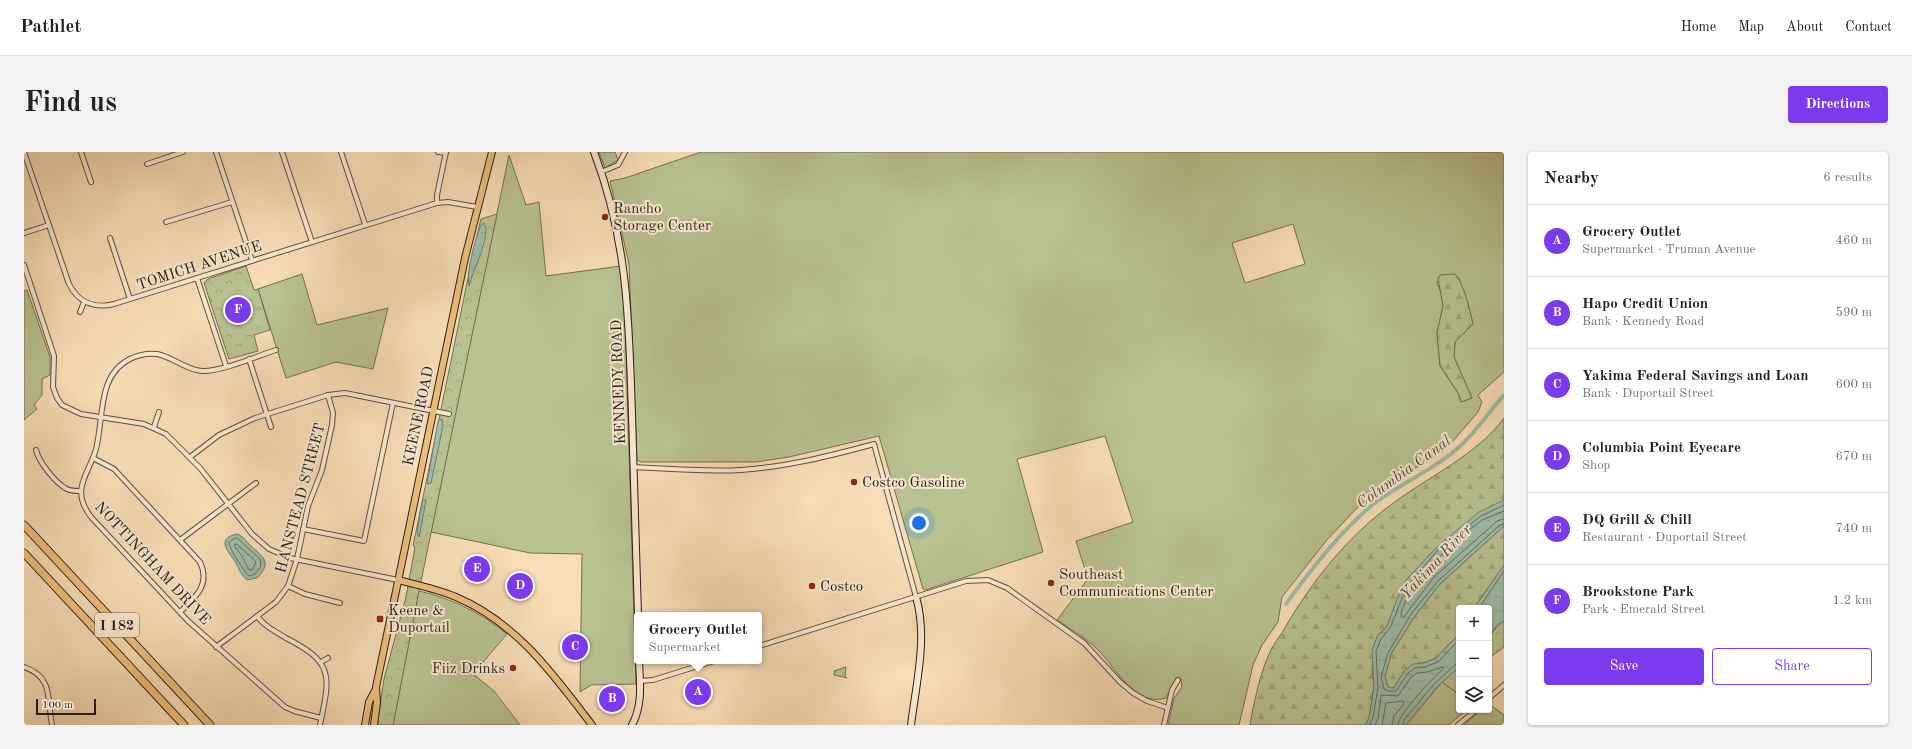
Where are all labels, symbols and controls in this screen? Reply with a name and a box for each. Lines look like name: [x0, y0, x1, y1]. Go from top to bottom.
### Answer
text: Pathlet: [20, 18, 81, 37]
text: Home: [1681, 20, 1716, 34]
text: Map: [1738, 20, 1764, 34]
text: About: [1786, 20, 1823, 34]
text: Contact: [1845, 20, 1892, 34]
button: Directions: [1788, 86, 1888, 123]
text: Find us: [24, 90, 117, 118]
text: Nearby: [1544, 170, 1599, 187]
text: 6 results: [1823, 171, 1872, 184]
place label: Rancho Storage Center: [613, 202, 711, 234]
marker: Rancho Storage Center: [600, 212, 610, 222]
text: Grocery Outlet: [1582, 225, 1681, 240]
text: A: [1552, 234, 1562, 247]
text: 460 m: [1835, 234, 1872, 247]
street label: TOMICH AVENUE: [135, 239, 264, 294]
text: Supermarket · Truman Avenue: [1582, 243, 1756, 256]
pin: F: [225, 295, 251, 325]
text: Hapo Credit Union: [1582, 297, 1708, 312]
text: B: [1552, 306, 1562, 319]
text: 590 m: [1835, 306, 1872, 319]
text: Bank · Kennedy Road: [1582, 315, 1704, 328]
street label: KENNEDY ROAD: [610, 319, 629, 445]
street label: KEENE ROAD: [402, 365, 437, 468]
text: Yakima Federal Savings and Loan: [1582, 369, 1809, 384]
text: C: [1553, 378, 1561, 391]
text: 600 m: [1835, 378, 1872, 391]
text: Bank · Duportail Street: [1582, 387, 1714, 400]
street label: HANSTEAD STREET: [274, 422, 329, 575]
water label: Columbia Canal: [1354, 433, 1455, 512]
text: Columbia Point Eyecare: [1582, 441, 1741, 456]
text: D: [1552, 450, 1562, 463]
text: 670 m: [1835, 450, 1872, 463]
text: Shop: [1582, 459, 1610, 472]
place label: Costco Gasoline: [862, 476, 965, 491]
marker: Costco Gasoline: [849, 477, 859, 487]
street label: NOTTINGHAM DRIVE: [91, 500, 213, 628]
your location: [909, 513, 929, 533]
text: DQ Grill & Chill: [1582, 513, 1692, 528]
water label: Yakima River: [1398, 521, 1476, 603]
text: E: [1553, 522, 1561, 535]
text: 740 m: [1835, 522, 1872, 535]
text: Restaurant · Duportail Street: [1582, 531, 1747, 544]
pin: E: [464, 554, 490, 584]
place label: Southeast Communications Center: [1059, 568, 1213, 600]
pin: D: [507, 571, 533, 601]
marker: Southeast Communications Center: [1046, 578, 1056, 588]
place label: Costco: [820, 580, 863, 595]
marker: Costco: [807, 581, 817, 591]
text: Brookstone Park: [1582, 585, 1694, 600]
text: F: [1553, 594, 1561, 607]
text: 1.2 km: [1833, 594, 1872, 607]
text: Park · Emerald Street: [1582, 603, 1705, 616]
place label: Keene & Duportail: [388, 604, 450, 636]
map controls: [1456, 605, 1492, 713]
button: +: [1456, 605, 1492, 641]
popup: [634, 612, 762, 664]
road number: I 182: [95, 613, 139, 637]
marker: Keene & Duportail: [375, 614, 385, 624]
text: Grocery Outlet: [648, 623, 748, 638]
pin: C: [562, 632, 588, 662]
text: Supermarket: [648, 641, 721, 654]
button: −: [1456, 641, 1492, 677]
button: Save: [1544, 648, 1704, 685]
button: Share: [1712, 648, 1872, 685]
place label: Fiiz Drinks: [432, 662, 505, 677]
marker: Fiiz Drinks: [508, 663, 518, 673]
pin: A: [685, 677, 711, 707]
button: layers: [1456, 677, 1492, 713]
pin: B: [599, 684, 625, 714]
scale bar: [36, 697, 96, 716]
text: 100 m: [42, 700, 73, 711]

